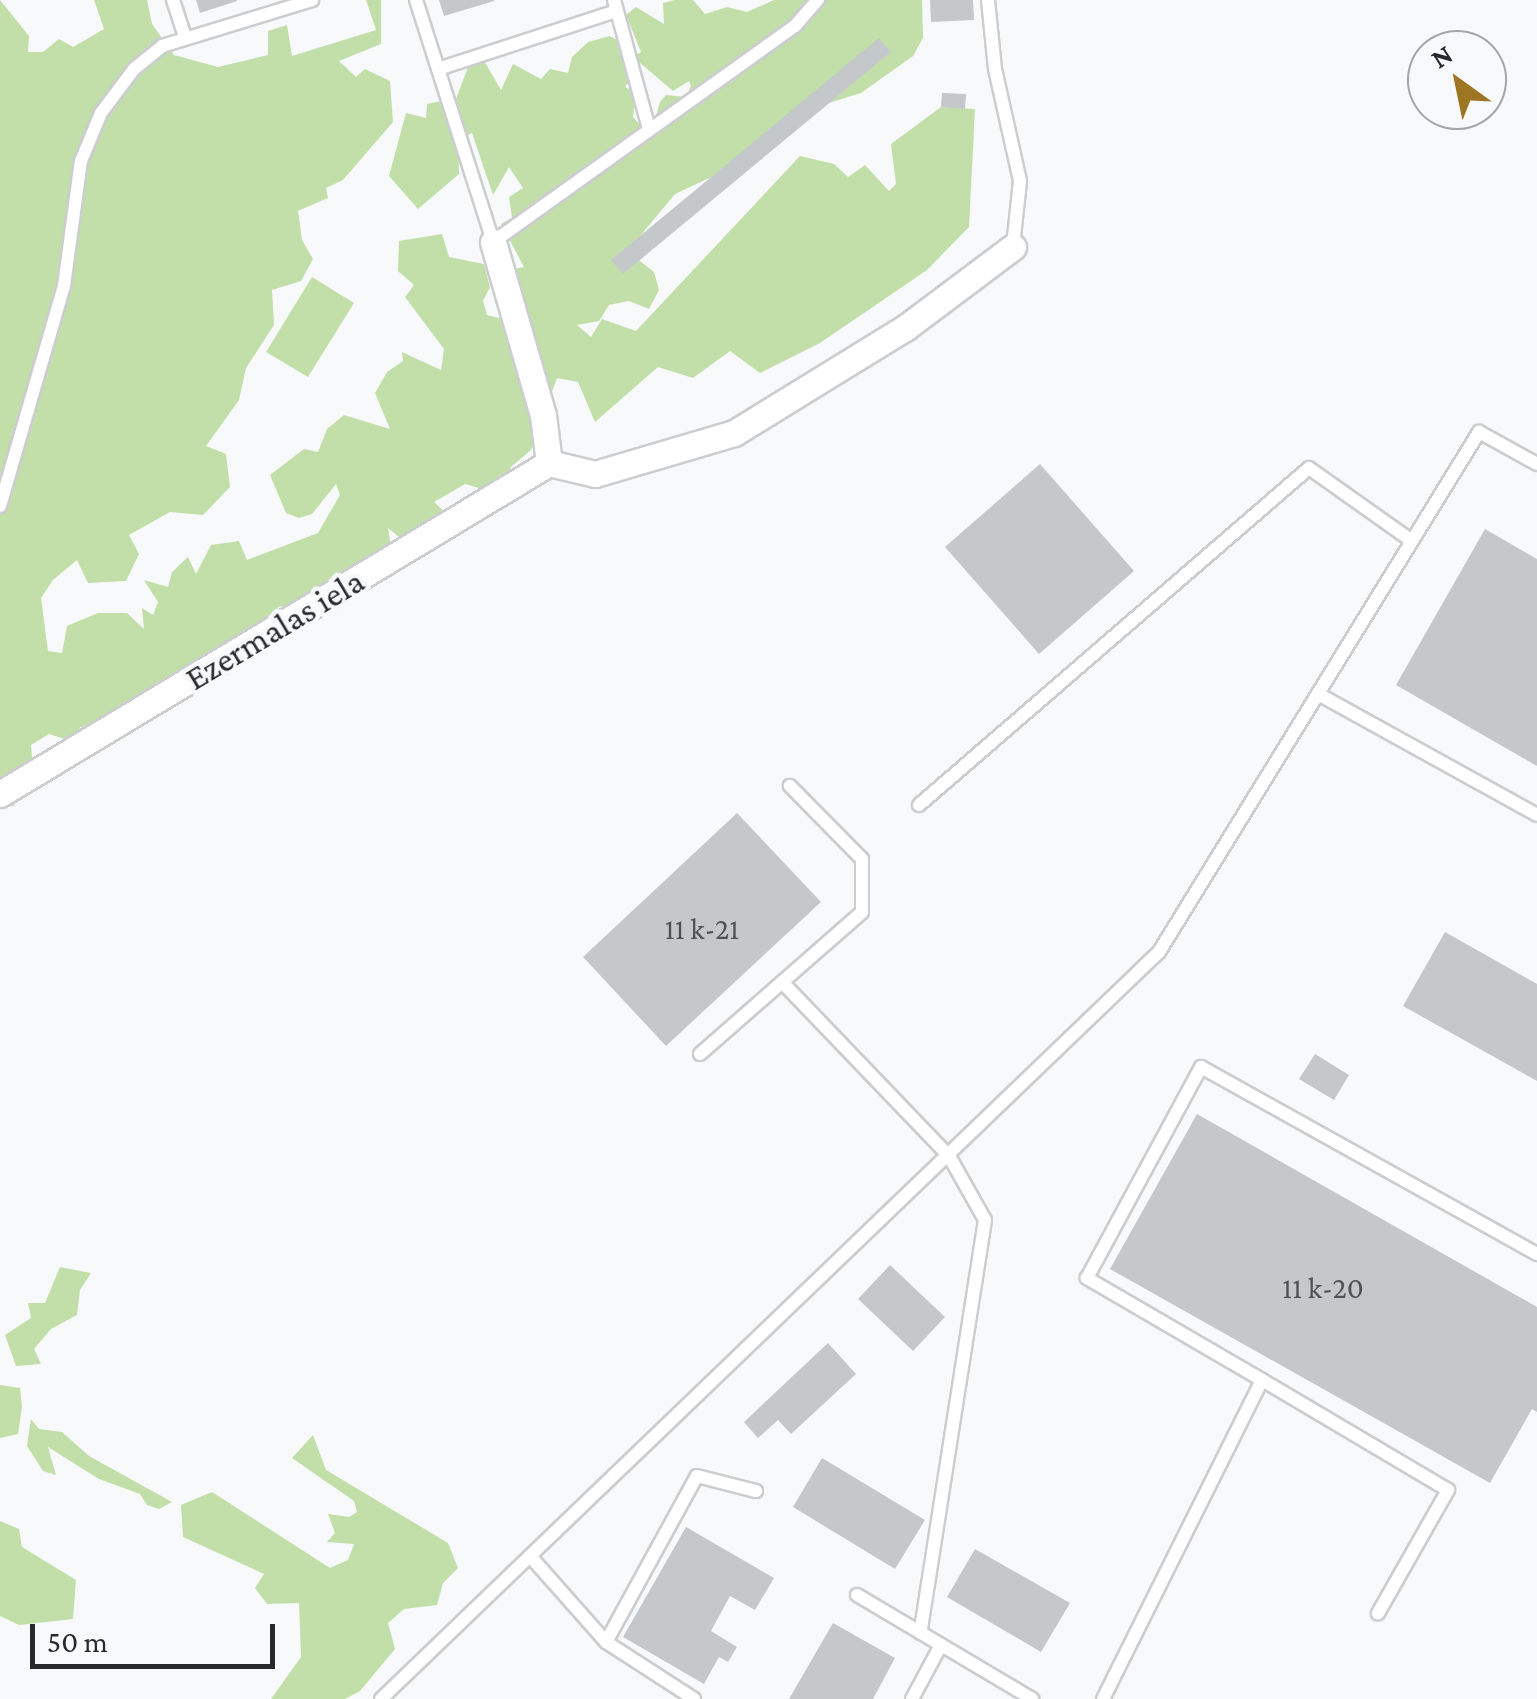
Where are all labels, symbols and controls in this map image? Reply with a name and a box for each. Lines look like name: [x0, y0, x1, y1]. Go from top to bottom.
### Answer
north arrow: [1407, 30, 1507, 130]
text: N: [1425, 38, 1458, 74]
street label: Ezermalas iela: [178, 560, 372, 700]
house number: 11 k-21: [665, 911, 739, 947]
house number: 11 k-20: [1282, 1270, 1364, 1306]
scale bar: [35, 1604, 280, 1666]
text: 50 m: [47, 1625, 108, 1658]

